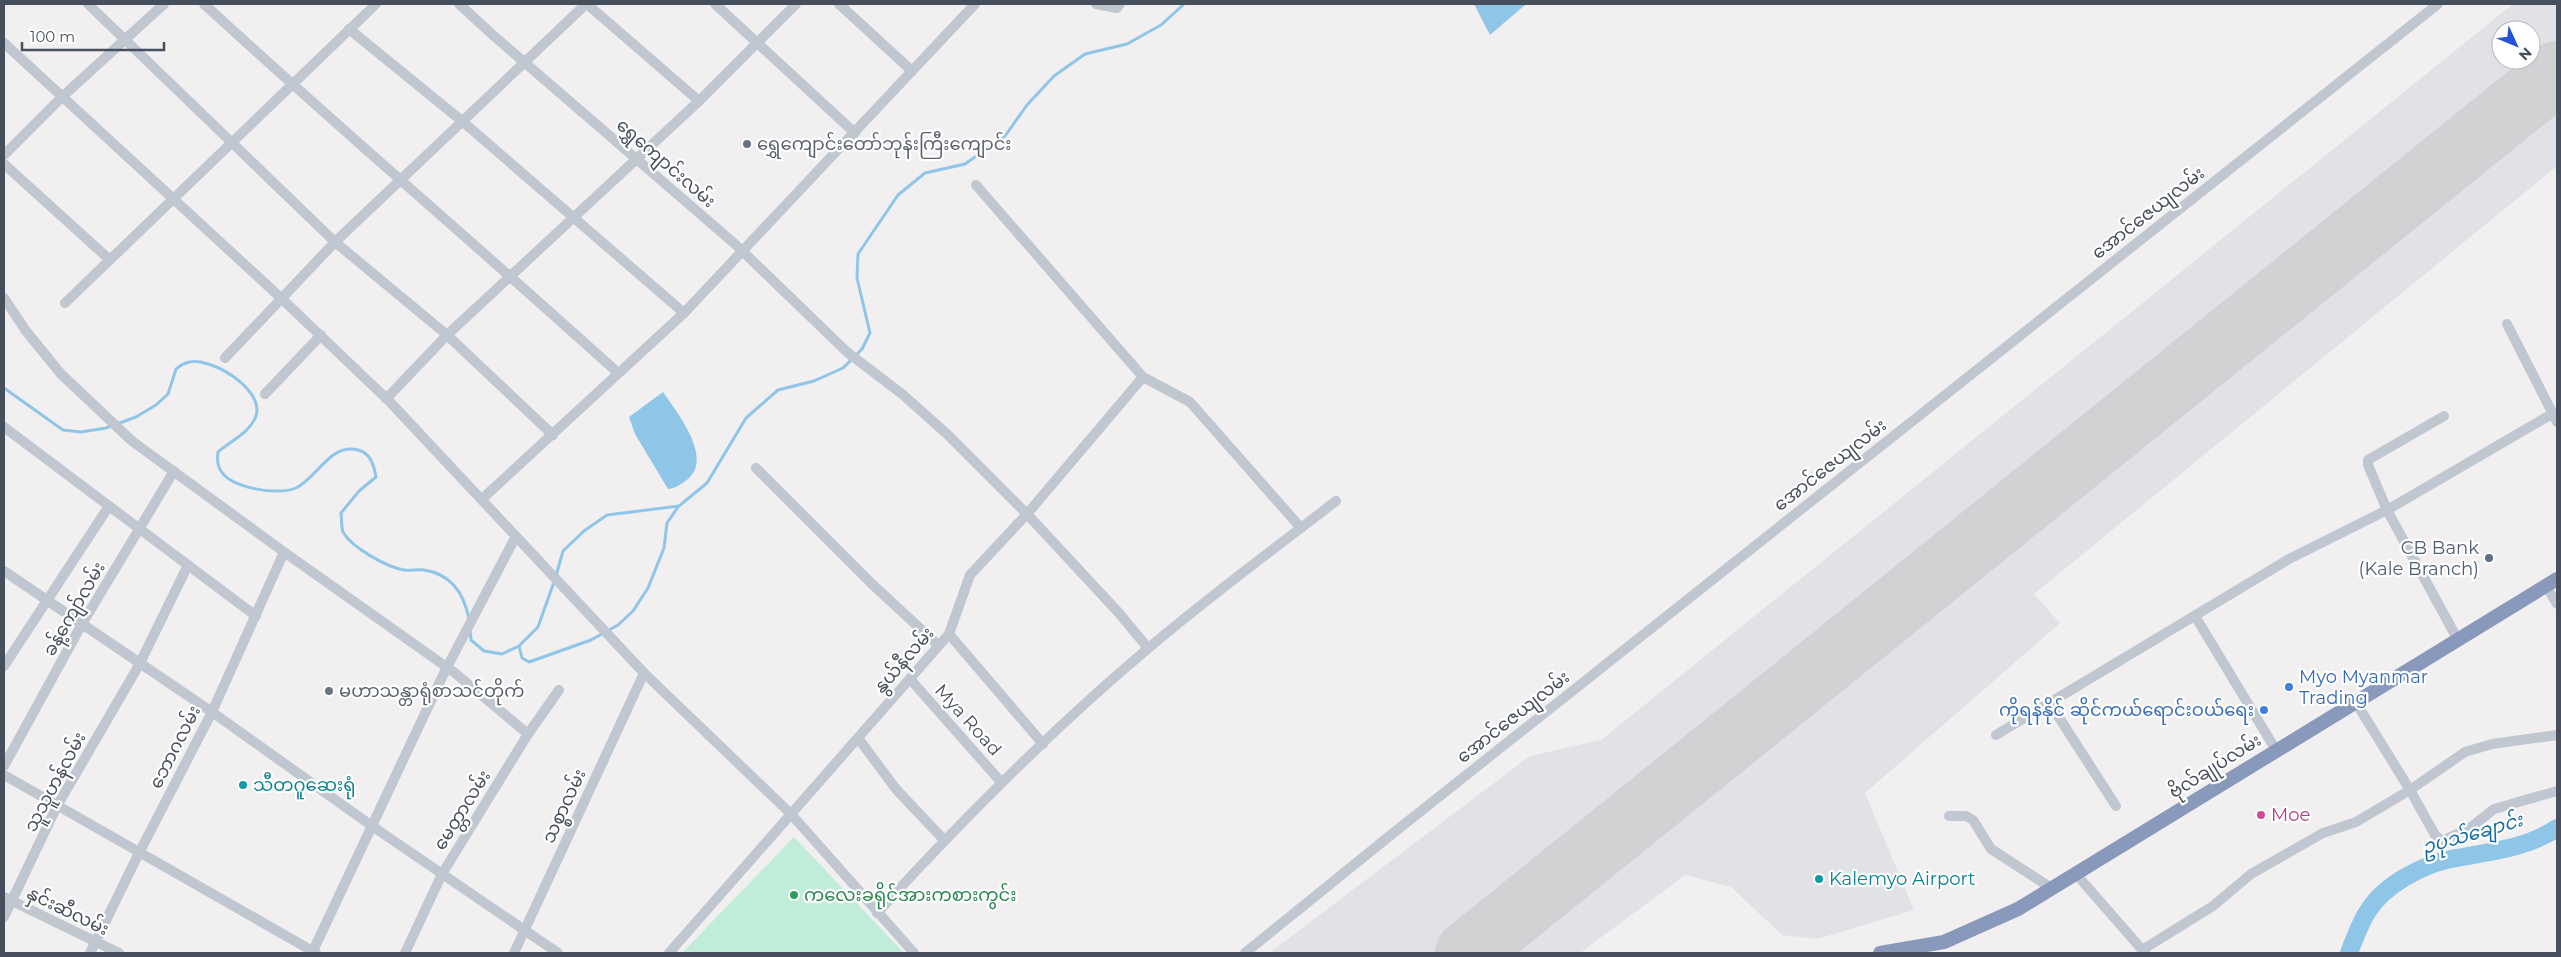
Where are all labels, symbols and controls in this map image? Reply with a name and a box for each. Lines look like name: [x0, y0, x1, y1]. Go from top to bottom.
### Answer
scale bar: [22, 20, 165, 52]
north arrow: [2491, 20, 2541, 70]
text: 100 m: [30, 27, 75, 46]
text: N: [2515, 44, 2536, 64]
street label: ရွှေကျောင်းလမ်း: [609, 112, 721, 215]
place label: ရွှေကျောင်းတော်ဘုန်းကြီးကျောင်း: [757, 130, 1012, 159]
marker: ရွှေကျောင်းတော်ဘုန်းကြီးကျောင်း: [741, 138, 753, 150]
street label: အောင်ဇေယျလမ်း: [2086, 161, 2211, 267]
street label: အောင်ဇေယျလမ်း: [1768, 413, 1893, 519]
place label: CB Bank (Kale Branch): [2359, 537, 2479, 580]
marker: CB Bank (Kale Branch): [2483, 552, 2495, 564]
street label: ခန့်ကျော်လမ်း: [36, 557, 113, 662]
street label: နွယ်နီလမ်း: [867, 620, 942, 700]
street label: အောင်ဇေယျလမ်း: [1451, 665, 1576, 771]
place label: Myo Myanmar Trading: [2299, 666, 2428, 709]
place label: မဟာသန္တာရုံစာသင်တိုက်: [339, 677, 524, 706]
street label: Mya Road: [930, 680, 1006, 760]
marker: Myo Myanmar Trading: [2283, 681, 2295, 693]
marker: မဟာသန္တာရုံစာသင်တိုက်: [323, 685, 335, 697]
place label: ကိုရန်နိုင် ဆိုင်ကယ်ရောင်းဝယ်ရေး: [1999, 696, 2254, 725]
street label: ဘောဂလမ်း: [143, 701, 205, 792]
marker: ကိုရန်နိုင် ဆိုင်ကယ်ရောင်းဝယ်ရေး: [2258, 704, 2270, 716]
street label: ဗိုလ်ချုပ်လမ်း: [2163, 726, 2267, 806]
street label: သူသူဟန်လမ်း: [18, 727, 94, 837]
street label: မေတ္တာလမ်း: [427, 765, 499, 856]
street label: သစ္စာလမ်း: [535, 765, 595, 848]
place label: သီတဂူဆေးရုံ: [253, 771, 355, 800]
marker: သီတဂူဆေးရုံ: [237, 779, 249, 791]
place label: Moe: [2271, 804, 2310, 826]
water label: ဥပုသ်ချောင်း: [2418, 806, 2528, 863]
marker: Moe: [2255, 809, 2267, 821]
place label: Kalemyo Airport: [1829, 868, 1975, 890]
marker: Kalemyo Airport: [1813, 873, 1825, 885]
street label: နှင်းဆီလမ်း: [22, 879, 114, 944]
place label: ကလေးခရိုင်အားကစားကွင်း: [804, 881, 1017, 910]
marker: ကလေးခရိုင်အားကစားကွင်း: [788, 889, 800, 901]

